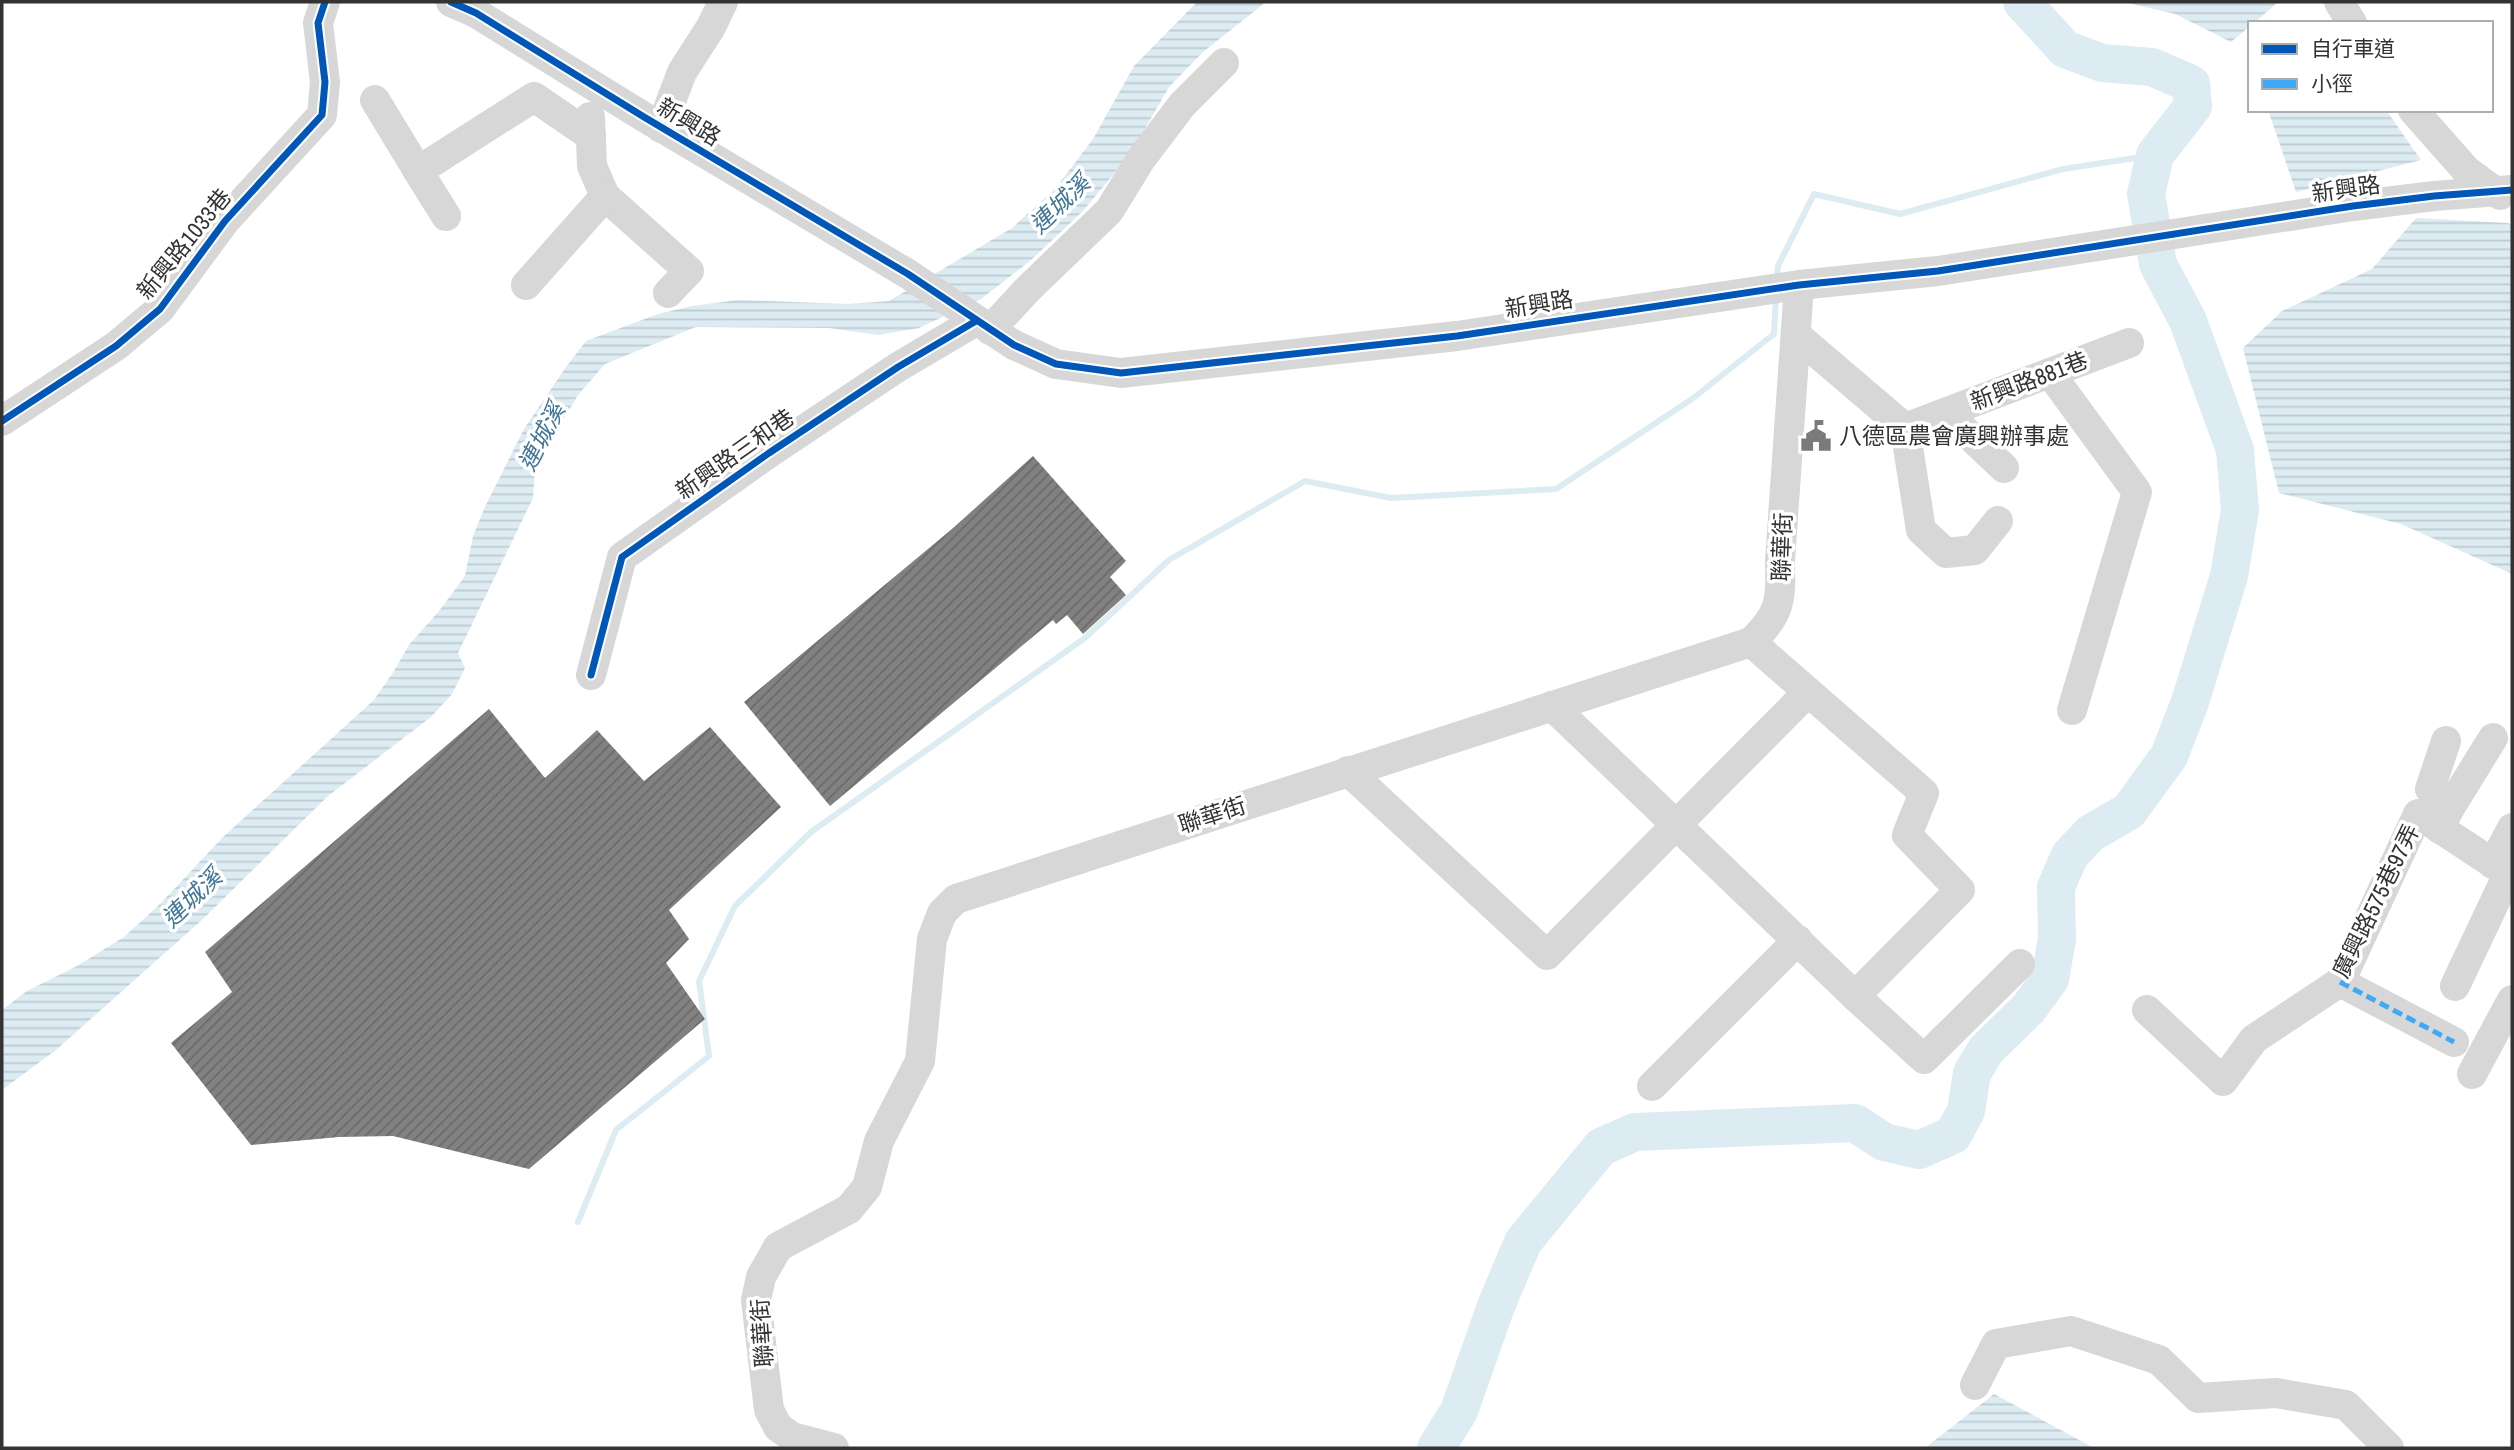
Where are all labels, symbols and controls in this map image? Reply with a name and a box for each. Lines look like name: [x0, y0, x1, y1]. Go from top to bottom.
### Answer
legend: [2248, 21, 2493, 112]
text: 自行車道: [2311, 34, 2395, 63]
text: 小徑: [2311, 69, 2353, 98]
street label: 新興路: [652, 91, 727, 153]
water label: 連城溪: [1022, 165, 1098, 240]
street label: 新興路: [2310, 168, 2382, 209]
street label: 新興路1033巷: [129, 182, 238, 305]
street label: 新興路: [1502, 283, 1575, 324]
street label: 新興路881巷: [1966, 344, 2092, 417]
water label: 連城溪: [511, 395, 573, 476]
street label: 新興路三和巷: [669, 401, 800, 506]
public building icon: 八德區農會廣興辦事處: [1799, 419, 1833, 453]
place label: 八德區農會廣興辦事處: [1839, 420, 2069, 451]
street label: 聯華街: [1765, 512, 1798, 582]
street label: 聯華街: [1174, 789, 1249, 840]
street label: 廣興路575巷97弄: [2325, 819, 2426, 983]
water label: 連城溪: [154, 859, 230, 934]
street label: 聯華街: [744, 1298, 779, 1369]

